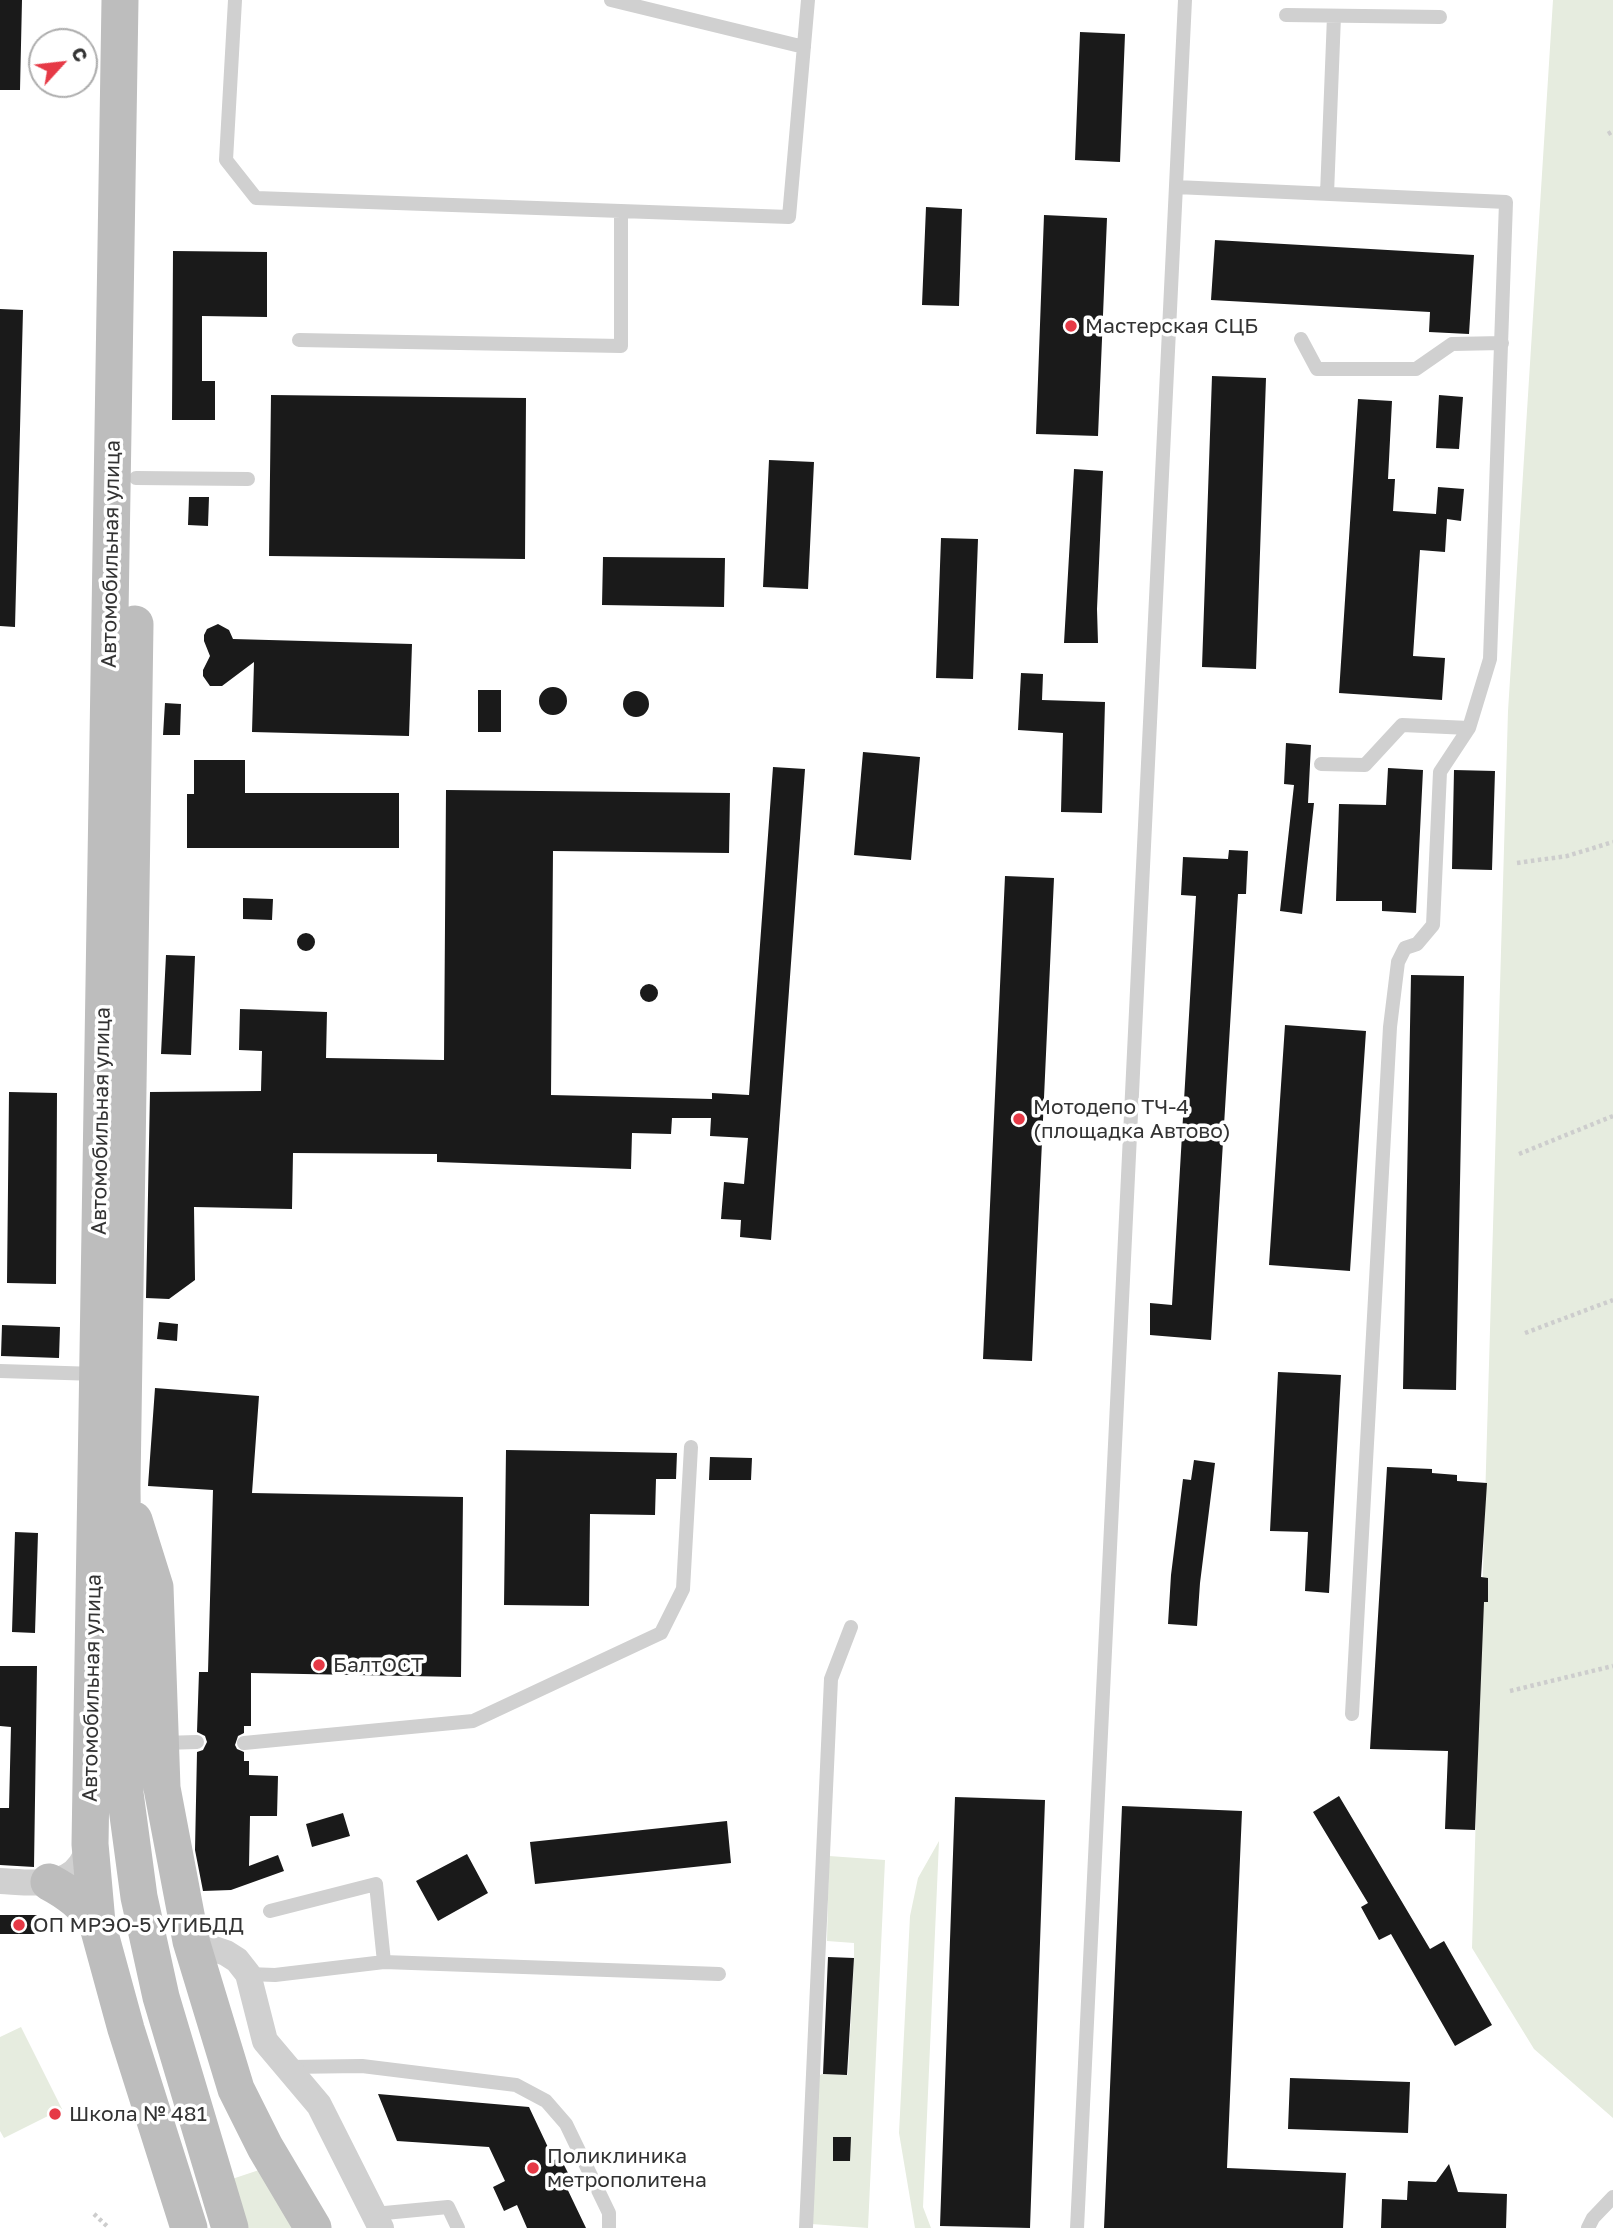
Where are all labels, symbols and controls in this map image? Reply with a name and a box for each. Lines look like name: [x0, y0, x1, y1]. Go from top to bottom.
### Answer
north arrow: [28, 28, 98, 98]
text: С: [67, 43, 94, 65]
place label: Мастерская СЦБ: [1085, 313, 1258, 339]
marker: Мастерская СЦБ: [1063, 318, 1079, 334]
street label: Автомобильная улица: [96, 440, 126, 668]
street label: Автомобильная улица: [86, 1007, 116, 1235]
place label: Мотодепо ТЧ-4 (площадка Автово): [1033, 1094, 1231, 1144]
marker: Мотодепо ТЧ-4 (площадка Автово): [1011, 1111, 1027, 1127]
street label: Автомобильная улица: [77, 1574, 107, 1802]
place label: БалтОСТ: [333, 1652, 424, 1678]
marker: БалтОСТ: [311, 1657, 327, 1673]
place label: ОП МРЭО-5 УГИБДД: [33, 1912, 244, 1938]
marker: ОП МРЭО-5 УГИБДД: [11, 1917, 27, 1933]
place label: Школа № 481: [69, 2101, 207, 2127]
marker: Школа № 481: [47, 2106, 63, 2122]
place label: Поликлиника метрополитена: [547, 2143, 707, 2193]
marker: Поликлиника метрополитена: [525, 2160, 541, 2176]

